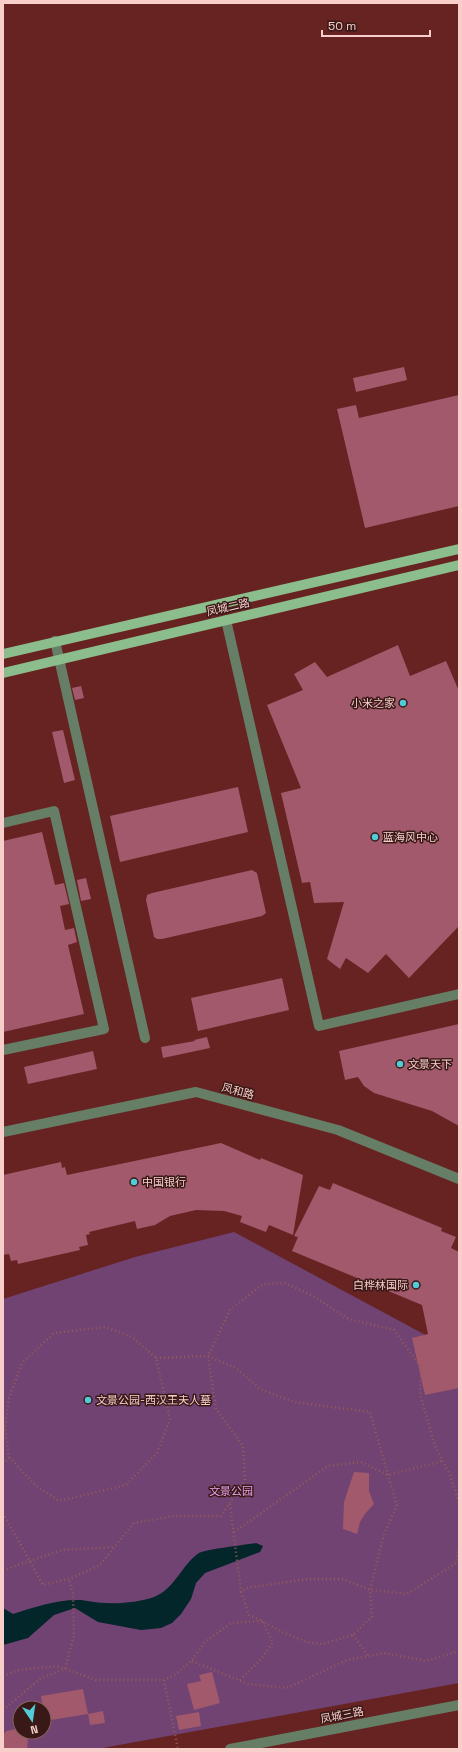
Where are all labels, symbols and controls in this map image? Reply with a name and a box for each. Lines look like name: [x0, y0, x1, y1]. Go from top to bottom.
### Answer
scale bar: [322, 12, 430, 38]
text: 50 m: [328, 18, 356, 34]
street label: 凤城二路: [205, 595, 251, 619]
place label: 小米之家: [351, 696, 395, 710]
marker: 小米之家: [398, 698, 408, 708]
place label: 蓝海风中心: [383, 830, 438, 844]
marker: 蓝海风中心: [370, 832, 380, 842]
place label: 文景天下: [408, 1057, 452, 1071]
marker: 文景天下: [395, 1059, 405, 1069]
street label: 凤和路: [220, 1080, 256, 1102]
place label: 中国银行: [142, 1175, 186, 1189]
marker: 中国银行: [129, 1177, 139, 1187]
place label: 白桦林国际: [353, 1278, 408, 1292]
marker: 白桦林国际: [411, 1280, 421, 1290]
place label: 文景公园-西汉王夫人墓: [96, 1393, 211, 1407]
marker: 文景公园-西汉王夫人墓: [83, 1395, 93, 1405]
park label: 文景公园: [209, 1484, 253, 1498]
north arrow: [12, 1700, 52, 1740]
street label: 凤城三路: [319, 1704, 365, 1726]
text: N: [29, 1722, 39, 1737]

